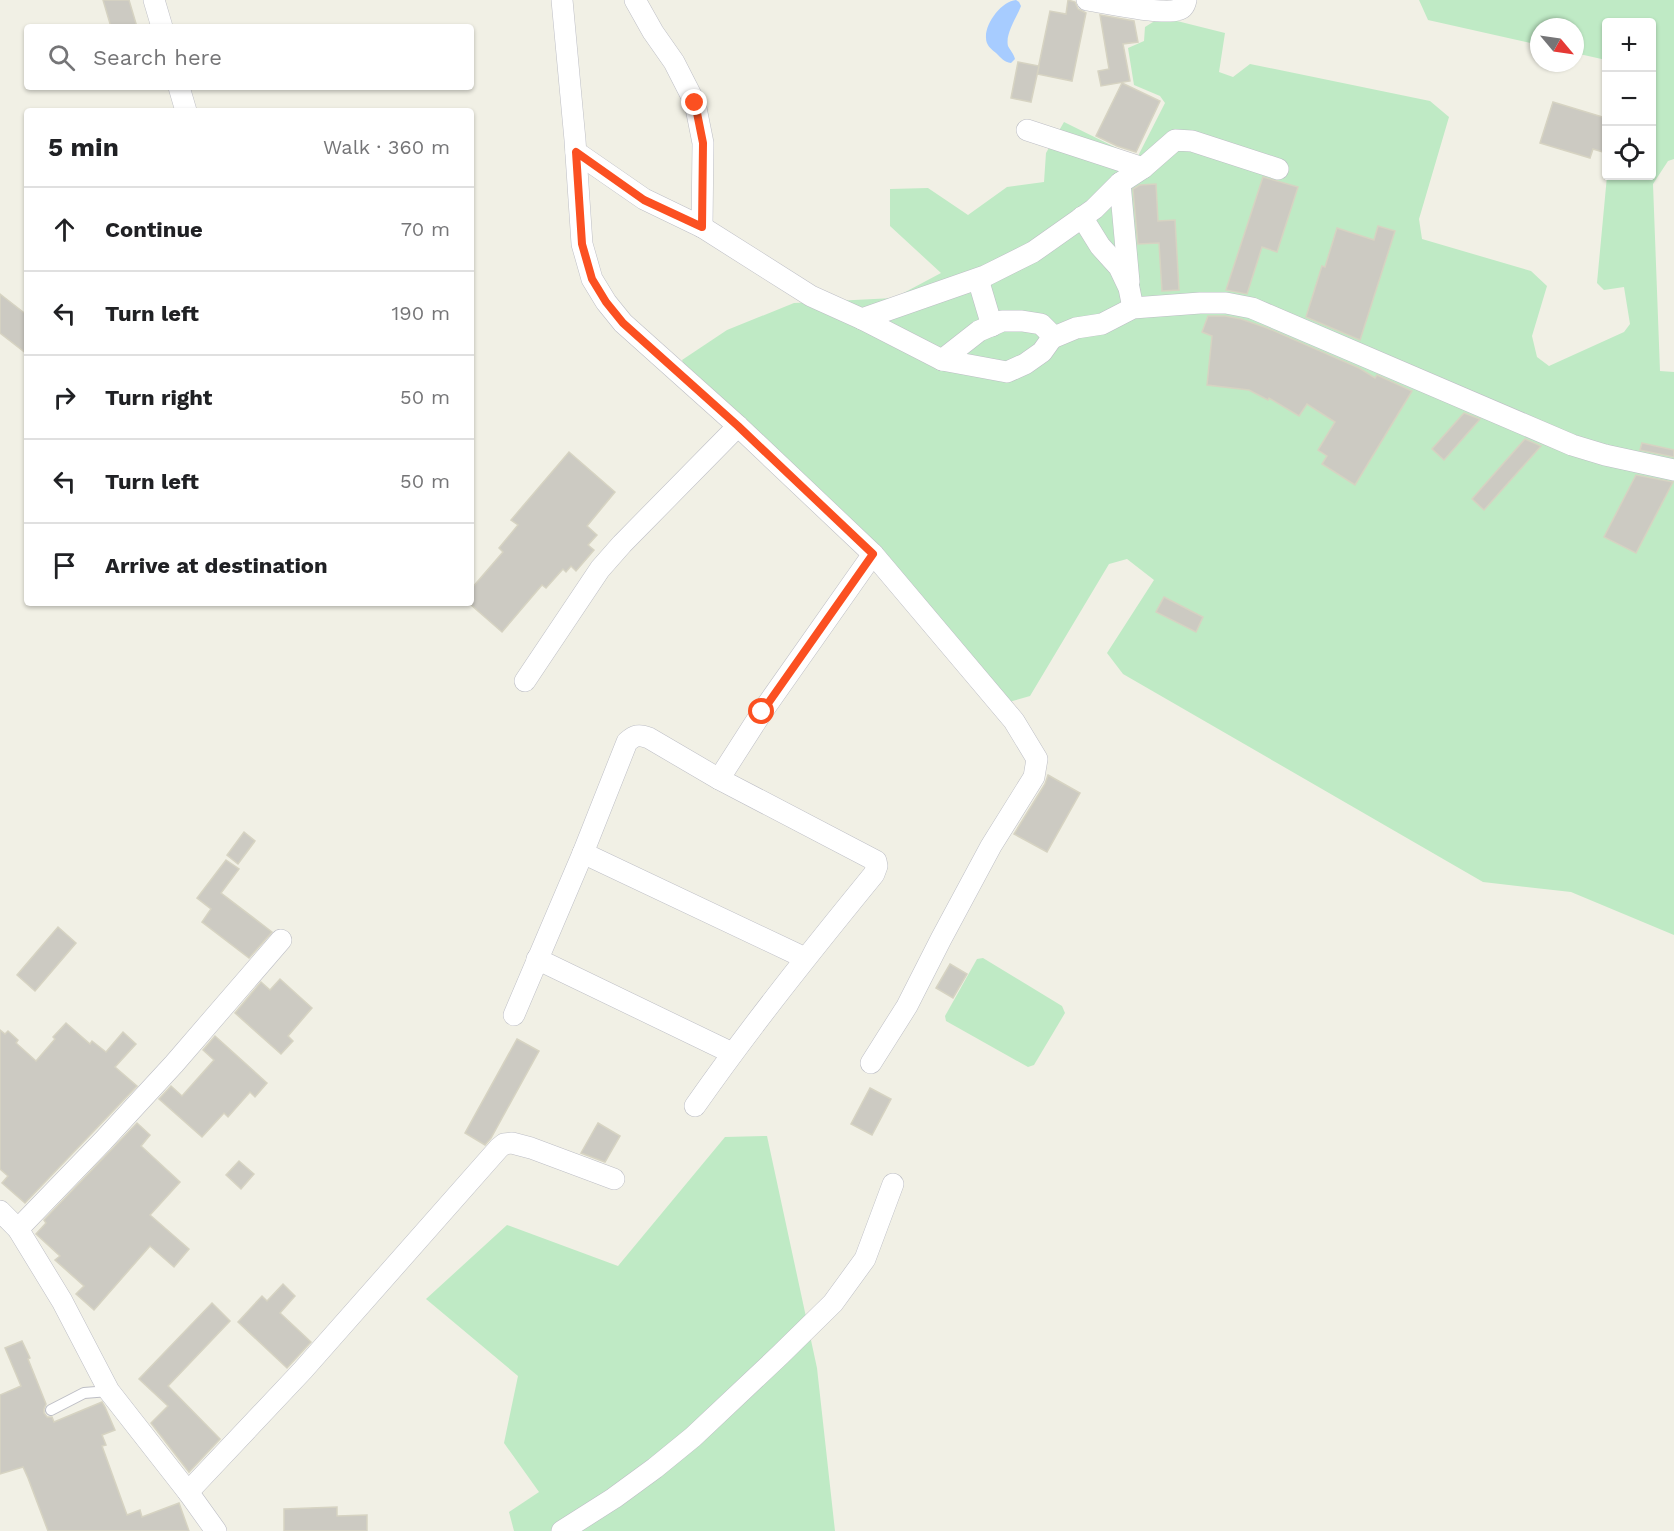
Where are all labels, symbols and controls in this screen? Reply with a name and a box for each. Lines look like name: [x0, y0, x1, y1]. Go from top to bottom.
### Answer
north arrow: [1530, 18, 1584, 72]
map controls: [1602, 18, 1656, 180]
button: +: [1602, 18, 1656, 72]
search box: [24, 24, 474, 90]
icon: search: [45, 41, 78, 74]
text: Search here: [93, 45, 222, 70]
button: −: [1602, 72, 1656, 126]
route end: [681, 89, 707, 115]
button: locate: [1602, 126, 1656, 180]
text: 5 min: [48, 132, 119, 162]
text: Walk · 360 m: [323, 135, 450, 159]
icon: ahead: [48, 213, 81, 246]
text: Continue: [105, 217, 203, 242]
text: 70 m: [401, 217, 450, 241]
icon: left: [48, 297, 81, 330]
text: Turn left: [105, 301, 199, 326]
text: 190 m: [392, 301, 450, 325]
icon: right: [48, 381, 81, 414]
text: Turn right: [105, 385, 212, 410]
text: 50 m: [400, 385, 450, 409]
icon: left: [48, 465, 81, 498]
text: Turn left: [105, 469, 199, 494]
text: 50 m: [400, 469, 450, 493]
icon: arrive: [48, 549, 81, 582]
text: Arrive at destination: [105, 553, 328, 578]
route start: [748, 698, 774, 724]

